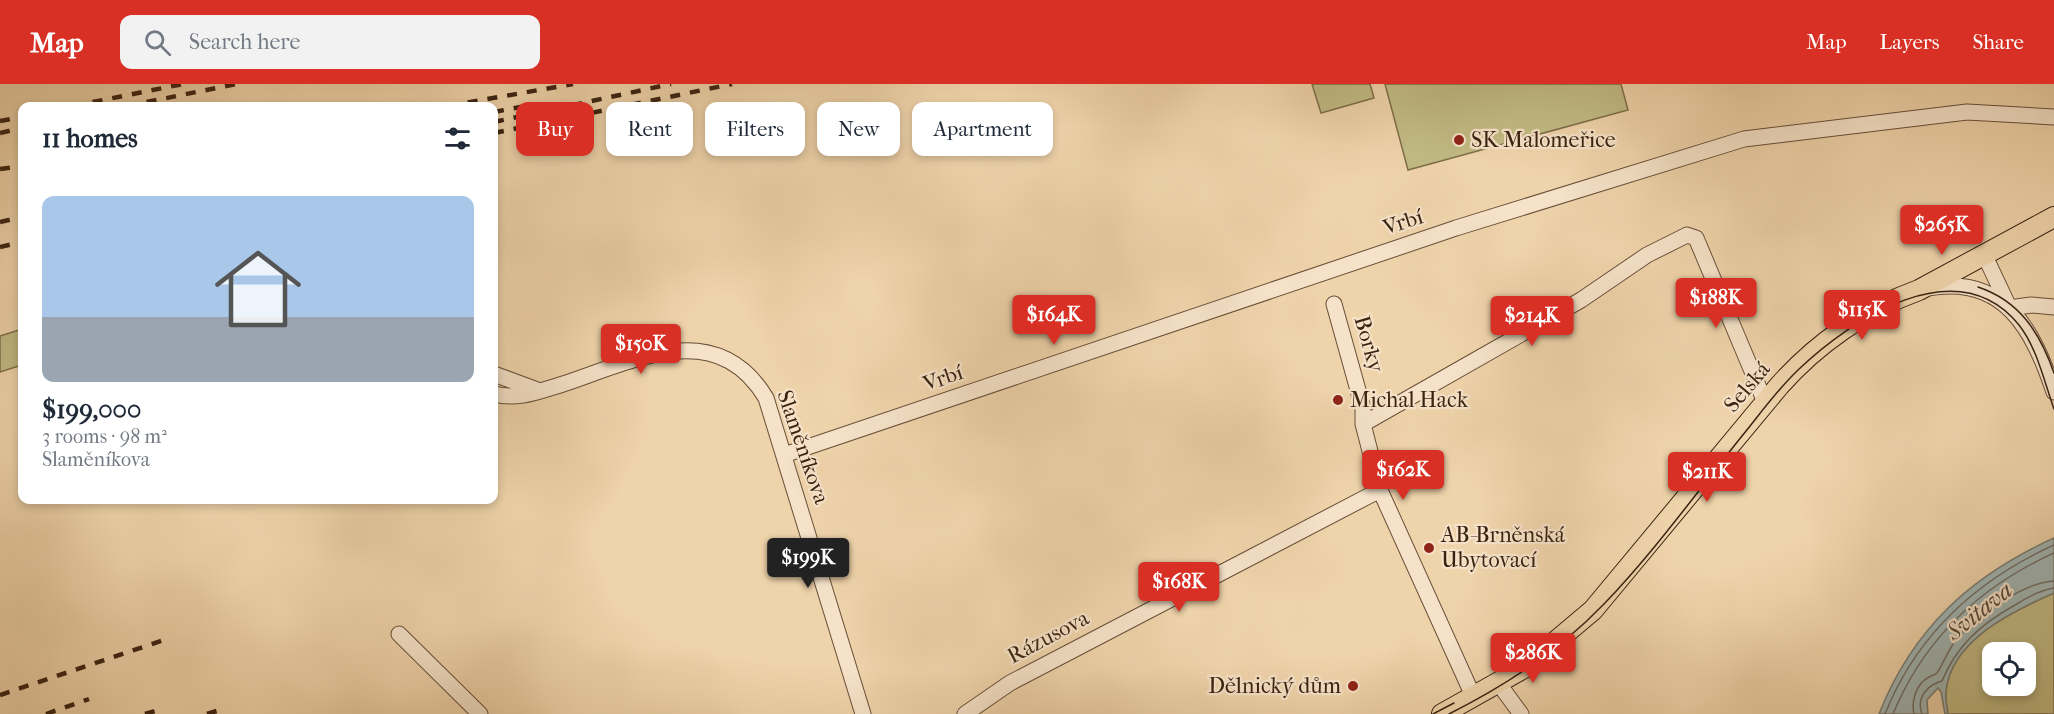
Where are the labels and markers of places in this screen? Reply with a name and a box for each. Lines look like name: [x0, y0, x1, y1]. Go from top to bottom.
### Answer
place label: SK Malomeřice: [1471, 127, 1616, 153]
marker: SK Malomeřice: [1452, 133, 1466, 147]
pin: $265K: [1900, 205, 1984, 256]
pin: $188K: [1674, 278, 1758, 329]
pin: $115K: [1820, 290, 1904, 341]
pin: $164K: [1012, 295, 1096, 346]
pin: $214K: [1490, 296, 1574, 347]
pin: $150K: [599, 324, 683, 375]
place label: Michal Hack: [1350, 387, 1469, 413]
marker: Michal Hack: [1331, 393, 1345, 407]
pin: $162K: [1361, 450, 1445, 501]
pin: $211K: [1665, 452, 1749, 503]
place label: AB-Brněnská Ubytovací: [1440, 522, 1566, 573]
pin: $199K: [766, 538, 850, 589]
marker: AB-Brněnská Ubytovací: [1422, 541, 1436, 555]
pin: $168K: [1137, 562, 1221, 613]
pin: $286K: [1491, 633, 1575, 684]
place label: Dělnický dům: [1208, 673, 1342, 699]
marker: Dělnický dům: [1346, 679, 1360, 693]

